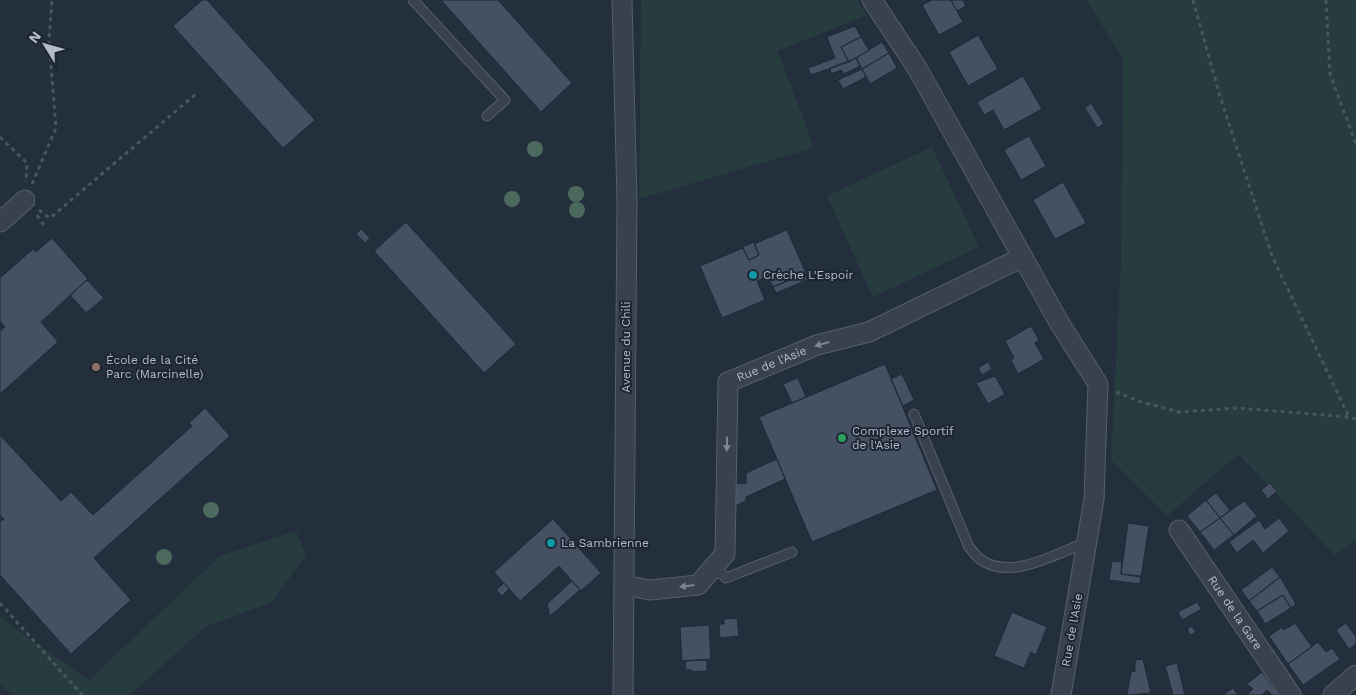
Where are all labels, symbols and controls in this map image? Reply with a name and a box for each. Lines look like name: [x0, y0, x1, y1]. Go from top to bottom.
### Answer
north arrow: [20, 20, 70, 70]
text: N: [25, 28, 44, 46]
place label: Crèche L'Espoir: [763, 268, 853, 282]
marker: Crèche L'Espoir: [747, 269, 759, 281]
street label: Avenue du Chili: [619, 301, 633, 393]
one-way arrow: [814, 341, 829, 349]
street label: Rue de l'Asie: [735, 343, 809, 385]
place label: École de la Cité Parc (Marcinelle): [106, 353, 204, 381]
marker: École de la Cité Parc (Marcinelle): [90, 361, 102, 373]
place label: Complexe Sportif de l'Asie: [852, 424, 954, 452]
marker: Complexe Sportif de l'Asie: [836, 432, 848, 444]
one-way arrow: [723, 436, 731, 452]
place label: La Sambrienne: [561, 536, 649, 550]
marker: La Sambrienne: [545, 537, 557, 549]
street label: Rue de la Gare: [1205, 573, 1265, 652]
one-way arrow: [678, 582, 694, 590]
street label: Rue de l'Asie: [1059, 592, 1085, 668]

